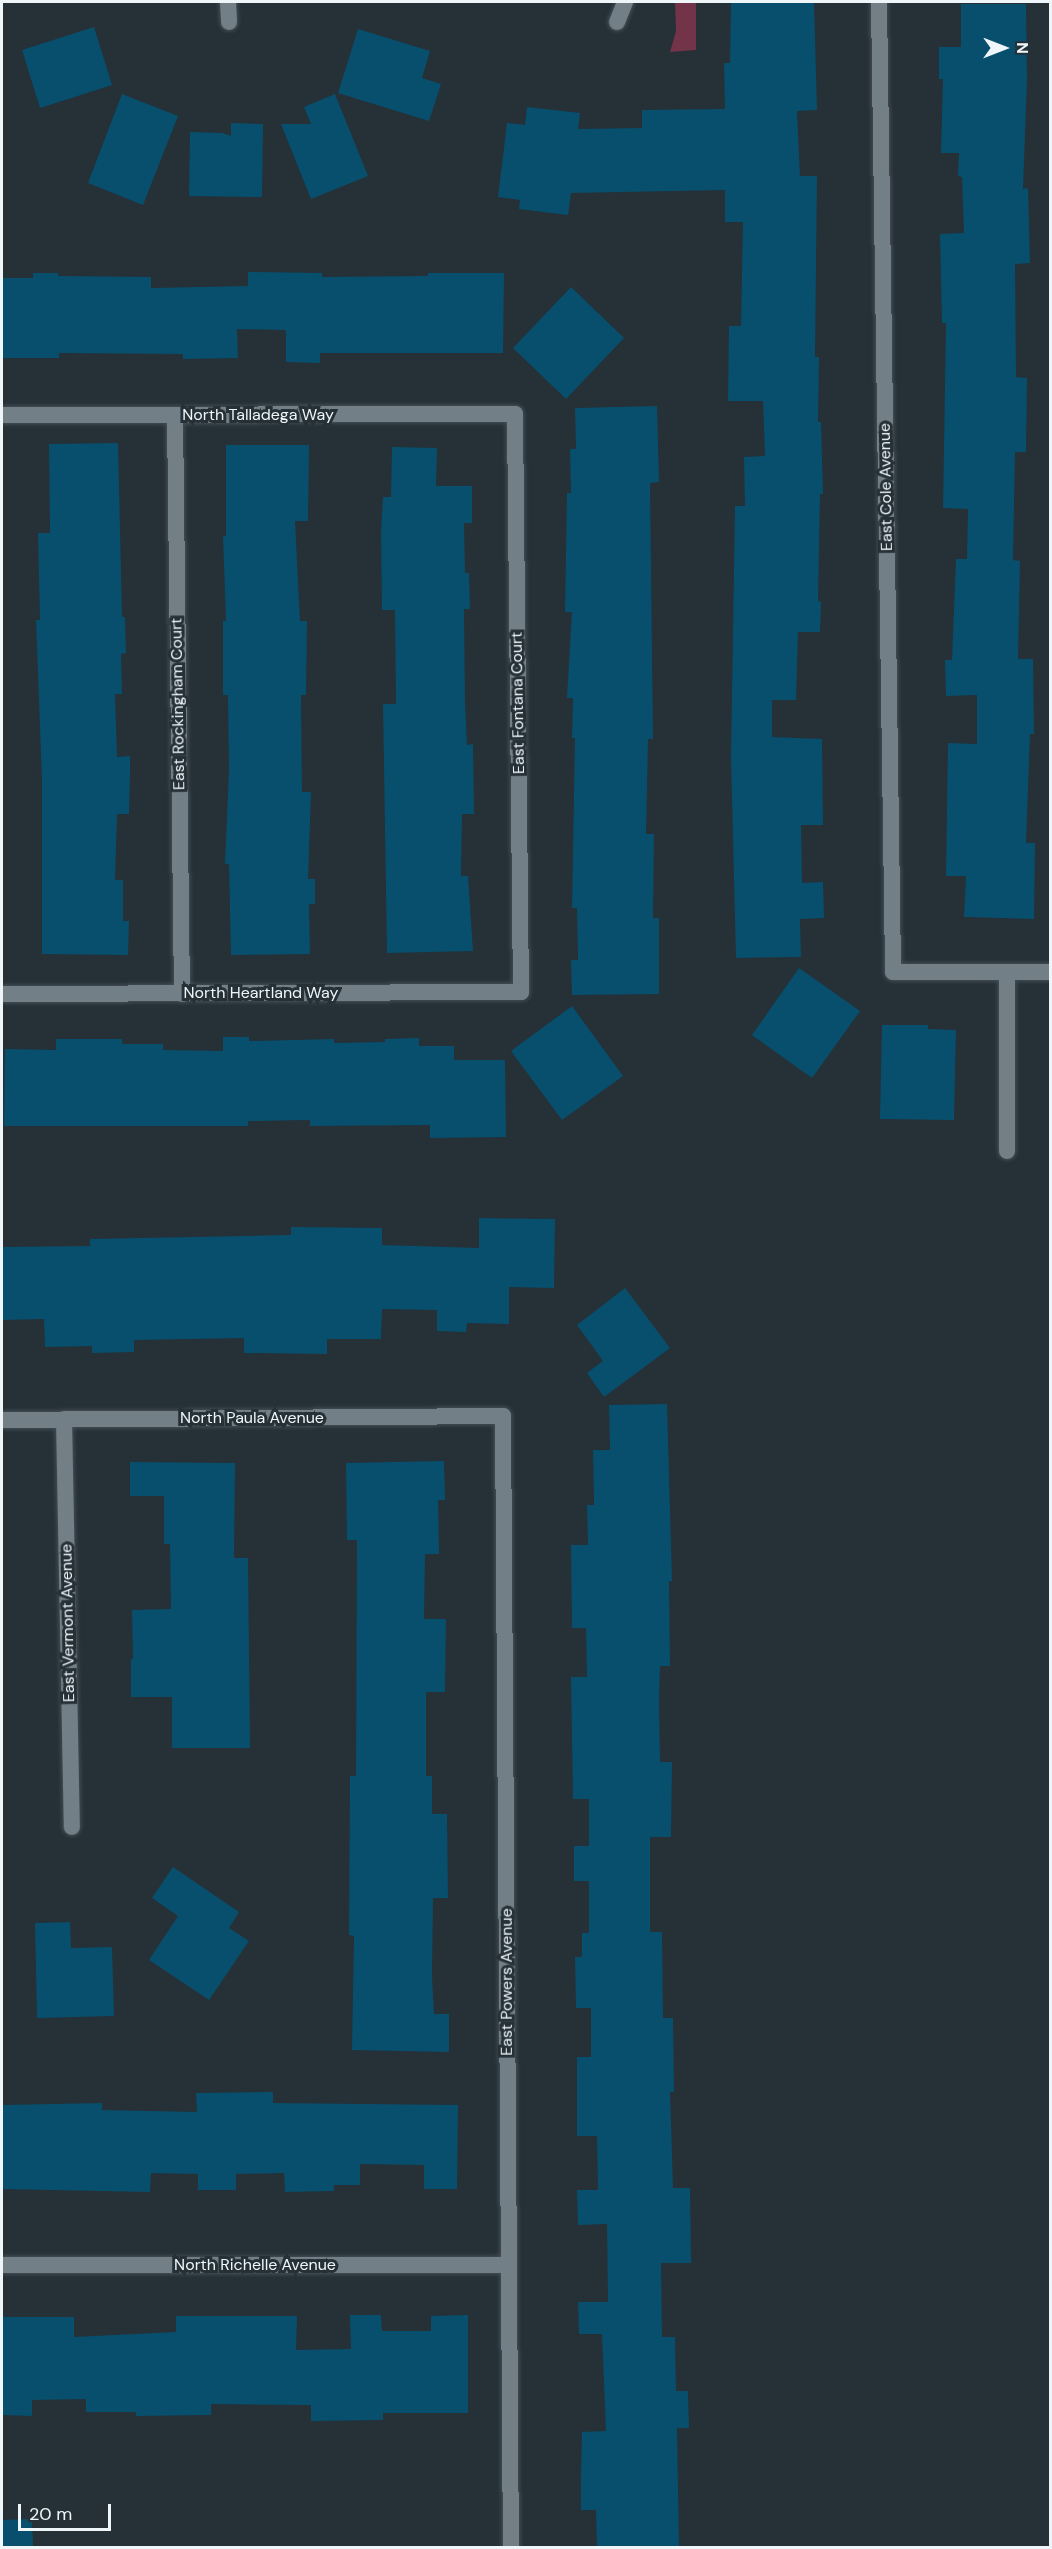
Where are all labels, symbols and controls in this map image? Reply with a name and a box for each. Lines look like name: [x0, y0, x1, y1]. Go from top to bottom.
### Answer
north arrow: [974, 18, 1034, 78]
text: N: [1012, 42, 1033, 54]
street label: North Talladega Way: [182, 405, 334, 425]
street label: East Cole Avenue: [875, 423, 897, 551]
street label: East Rockingham Court: [167, 618, 189, 790]
street label: East Fontana Court: [507, 632, 529, 774]
street label: North Heartland Way: [184, 983, 338, 1003]
street label: North Paula Avenue: [180, 1408, 324, 1428]
street label: East Vermont Avenue: [57, 1544, 79, 1702]
street label: East Powers Avenue: [497, 1908, 517, 2056]
street label: North Richelle Avenue: [174, 2255, 336, 2275]
scale bar: [21, 2492, 114, 2530]
text: 20 m: [29, 2502, 72, 2526]

